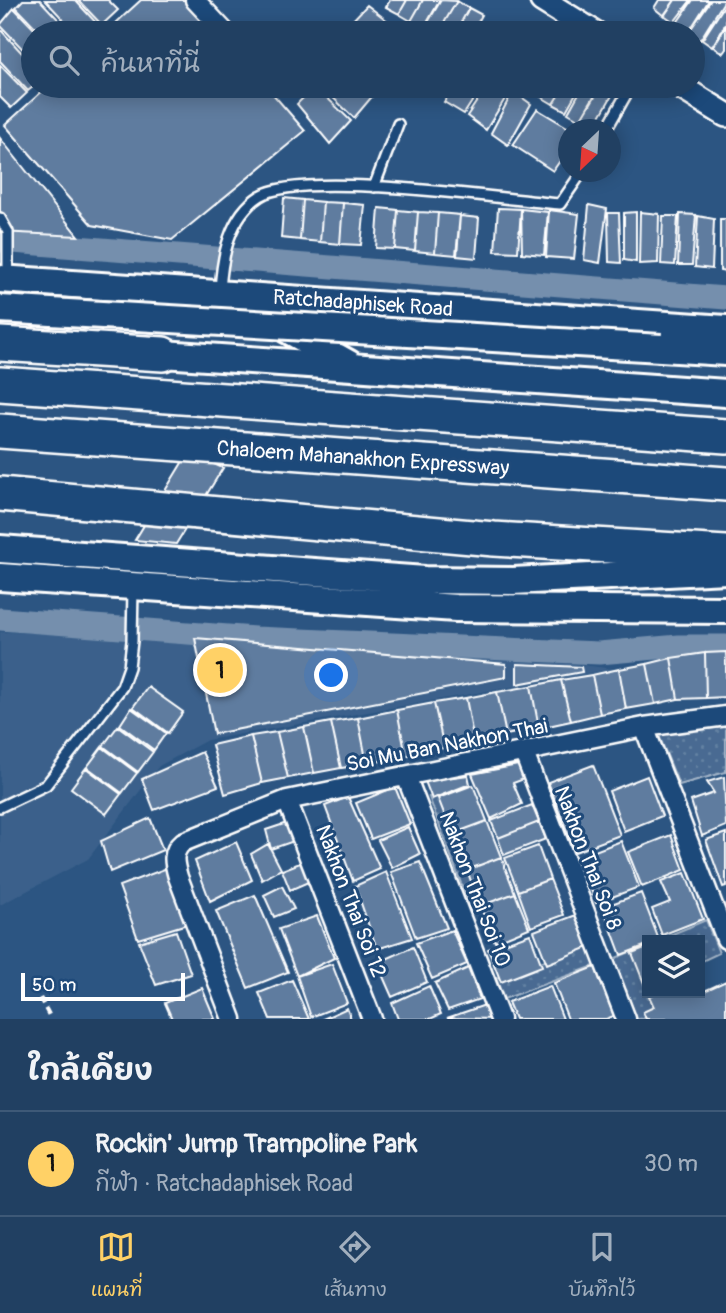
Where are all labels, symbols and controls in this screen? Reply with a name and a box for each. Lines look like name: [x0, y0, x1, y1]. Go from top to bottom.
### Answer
search box: [21, 21, 705, 98]
icon: search: [45, 41, 83, 79]
text: ค้นหาที่นี่: [101, 48, 200, 80]
north arrow: [558, 119, 621, 182]
street label: Ratchadaphisek Road: [272, 284, 454, 323]
street label: Chaloem Mahanakhon Expressway: [216, 435, 510, 482]
pin: 1: [197, 644, 243, 696]
your location: [314, 658, 348, 692]
street label: Soi Mu Ban Nakhon Thai: [344, 713, 550, 778]
street label: Nakhon Thai Soi 8: [548, 782, 627, 934]
street label: Nakhon Thai Soi 10: [433, 808, 517, 971]
street label: Nakhon Thai Soi 12: [309, 821, 392, 981]
map controls: [642, 935, 705, 998]
button: layers: [642, 935, 705, 998]
scale bar: [21, 970, 186, 1002]
text: 50 m: [32, 973, 76, 997]
text: ใกล้เคียง: [28, 1052, 153, 1089]
text: Rockin' Jump Trampoline Park: [95, 1128, 417, 1160]
text: 1: [47, 1149, 56, 1178]
text: 30 m: [644, 1149, 698, 1178]
text: กีฬา · Ratchadaphisek Road: [95, 1169, 353, 1198]
tab: แผนที่: [91, 1228, 142, 1303]
tab: เส้นทาง: [324, 1228, 387, 1303]
tab: บันทึกไว้: [568, 1228, 635, 1303]

